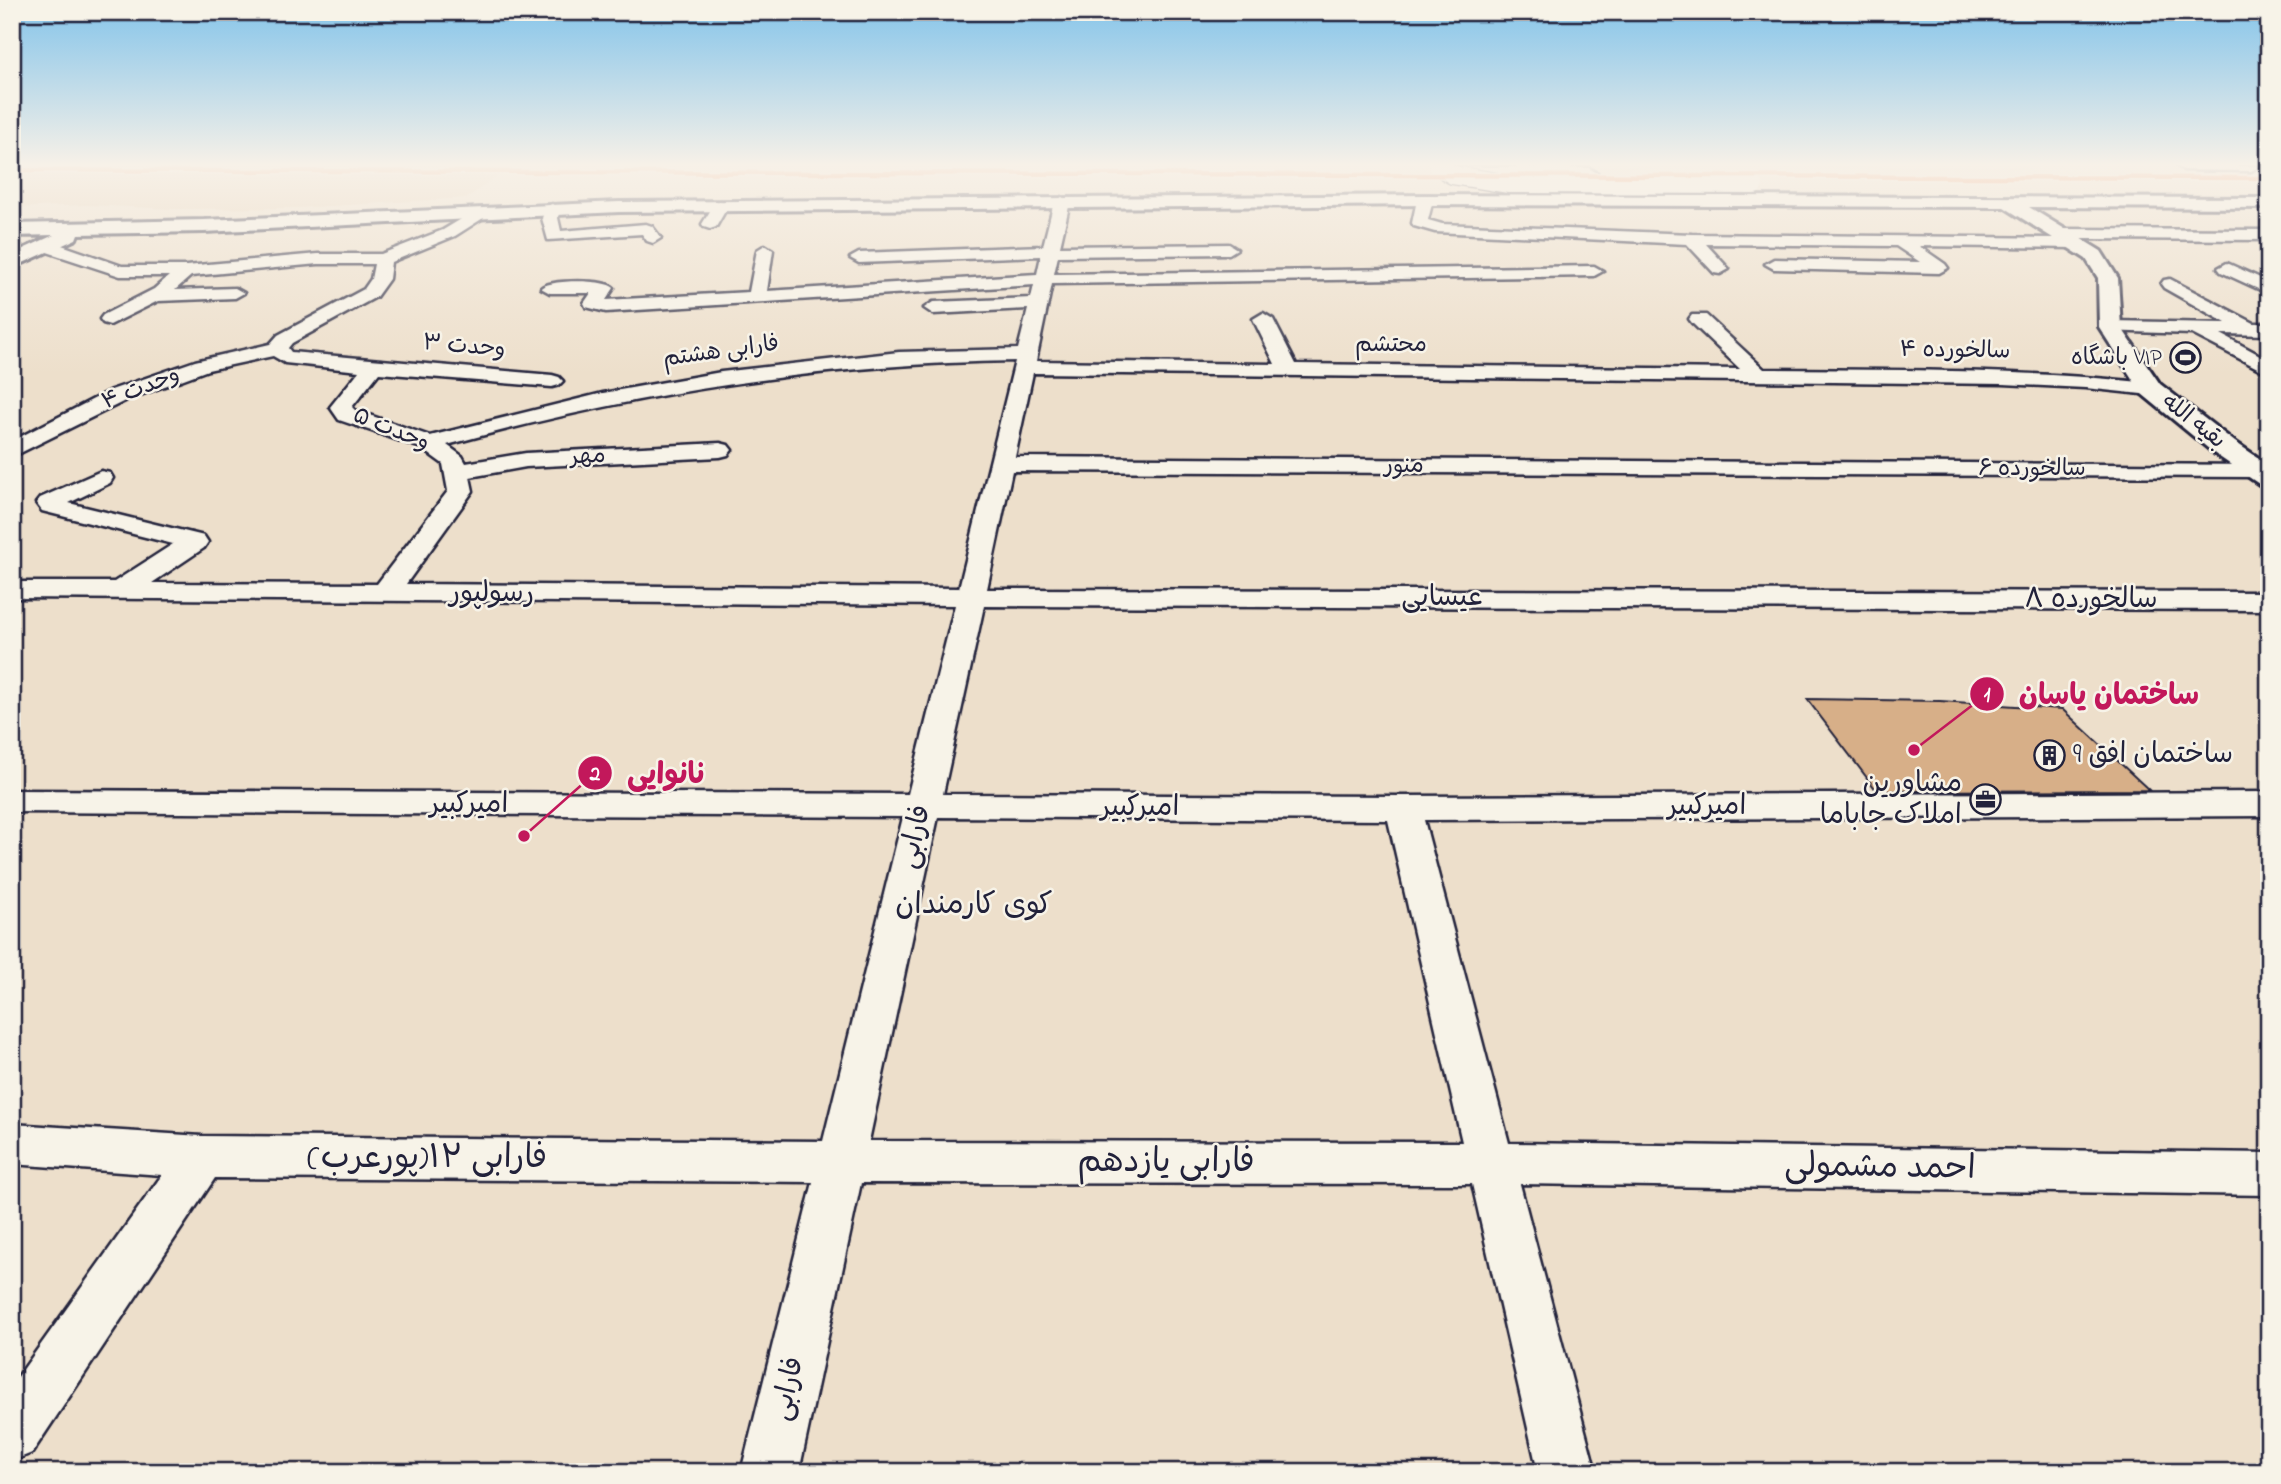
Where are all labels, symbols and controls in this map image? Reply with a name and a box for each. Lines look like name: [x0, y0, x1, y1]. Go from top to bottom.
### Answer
street label: وحدت ۳: [421, 327, 507, 367]
street label: فارابی هشتم: [661, 328, 781, 376]
street label: محتشم: [1355, 329, 1427, 362]
street label: سالخورده ۴: [1899, 334, 2011, 368]
sports icon: باشگاه VIP: [2168, 341, 2202, 375]
place label: باشگاه VIP: [2071, 342, 2162, 375]
street label: وحدت ۴: [97, 359, 185, 419]
street label: بقیه الله: [2154, 386, 2232, 458]
street label: وحدت ۵: [348, 400, 434, 460]
street label: مهر: [568, 440, 606, 474]
street label: منور: [1382, 450, 1424, 483]
street label: سالخورده ۶: [1978, 453, 2086, 486]
street label: رسولپور: [448, 574, 534, 615]
street label: عیسایی: [1401, 578, 1483, 619]
street label: سالخورده ۸: [2024, 580, 2158, 621]
callout: ساختمان یاسان: [1970, 668, 2213, 719]
text: ساختمان یاسان: [2019, 675, 2199, 719]
text: 1: [1984, 681, 1991, 711]
place label: ساختمان افق 9: [2073, 735, 2233, 776]
building icon: ساختمان افق 9: [2033, 738, 2067, 772]
callout: نانوایی: [578, 747, 721, 798]
text: نانوایی: [627, 754, 707, 798]
text: 2: [589, 760, 601, 790]
place label: مشاورین املاک جاباما: [1820, 764, 1962, 837]
office icon: مشاورین املاک جاباما: [1968, 783, 2002, 817]
street label: امیرکبیر: [428, 785, 508, 826]
street label: امیرکبیر: [1666, 787, 1746, 828]
street label: امیرکبیر: [1099, 788, 1179, 829]
street label: فارابی: [889, 801, 943, 873]
district label: کوی کارمندان: [895, 884, 1053, 928]
street label: فارابی ۱۲(پورعرب): [307, 1135, 547, 1183]
street label: فارابی یازدهم: [1077, 1139, 1255, 1187]
street label: احمد مشمولی: [1784, 1142, 1976, 1194]
street label: فارابی: [762, 1353, 816, 1425]

